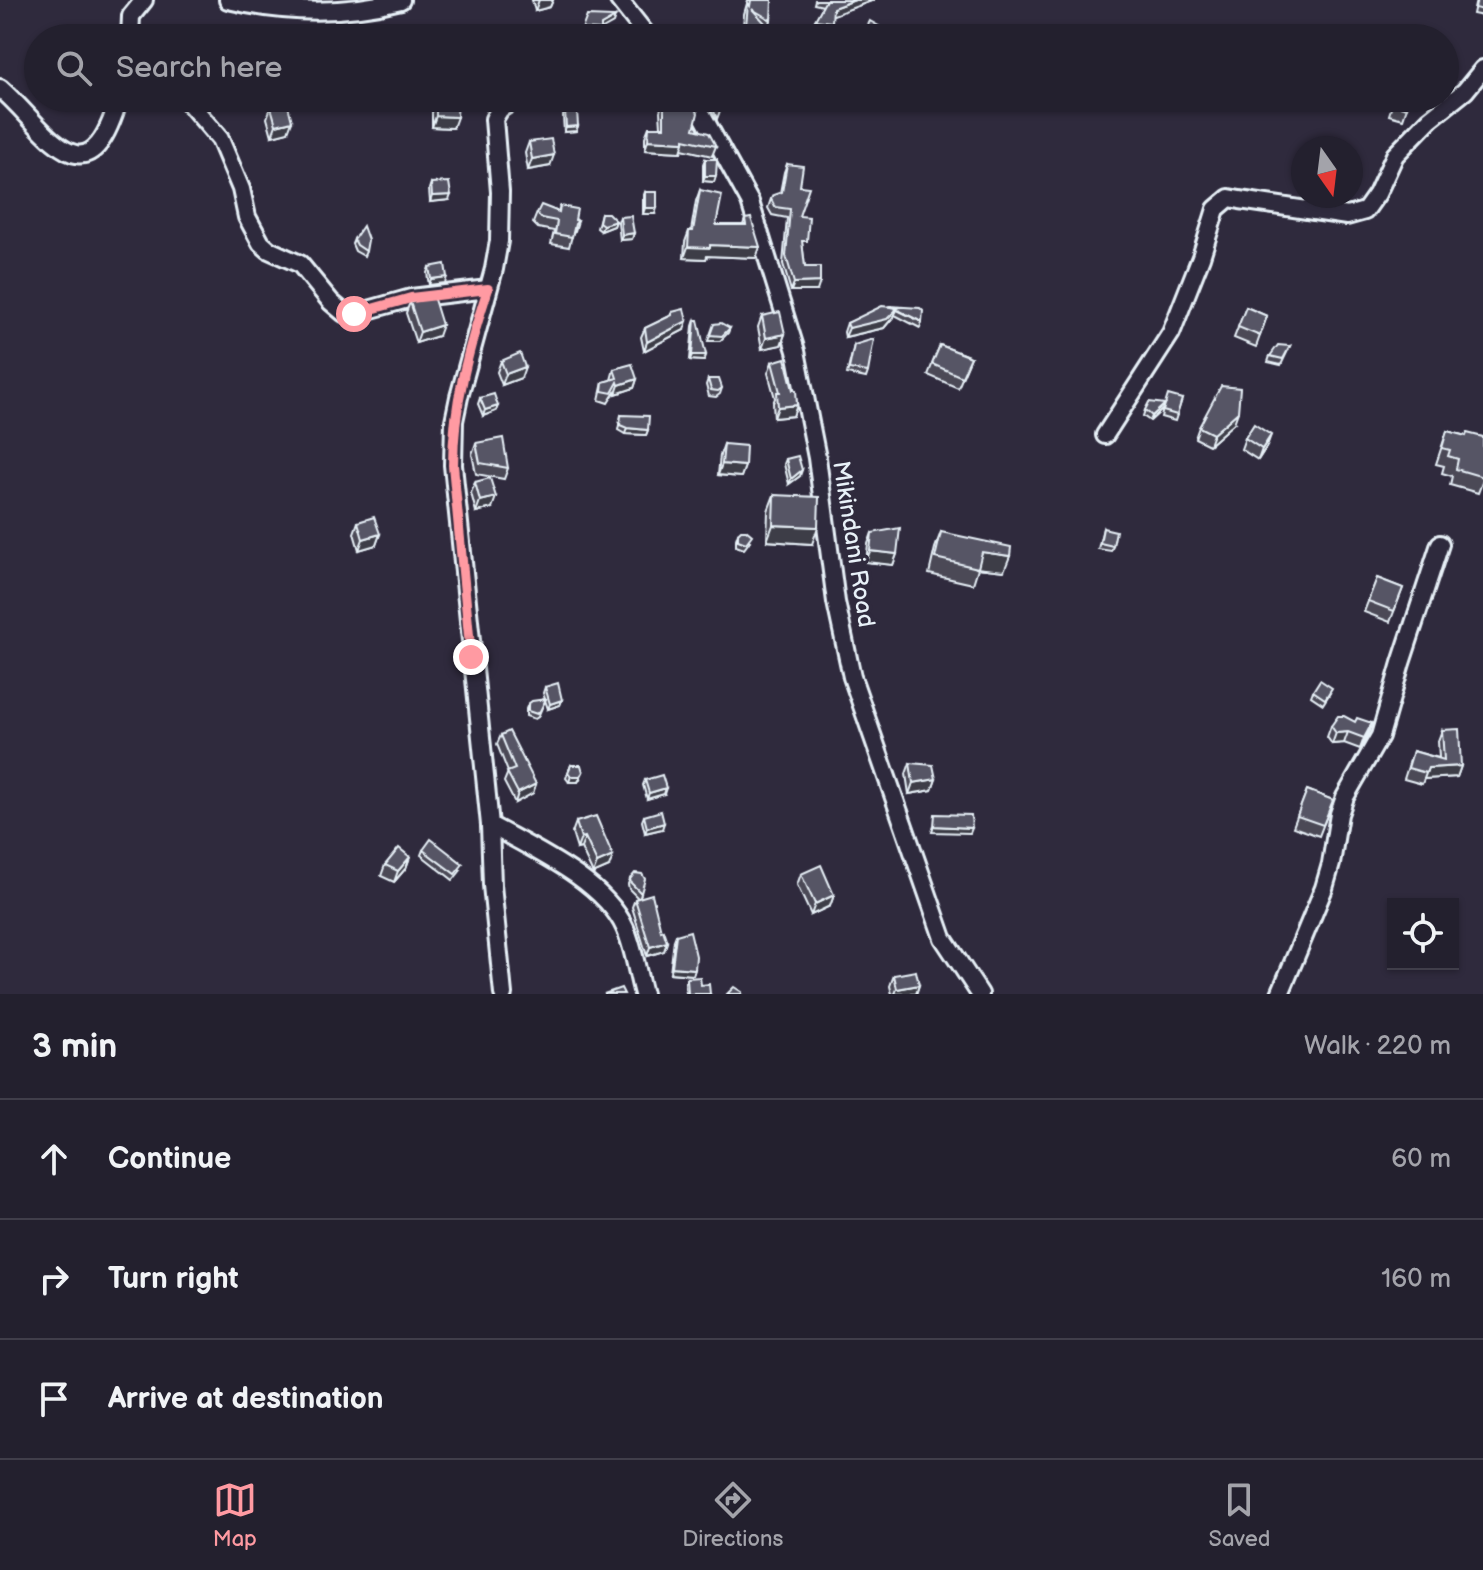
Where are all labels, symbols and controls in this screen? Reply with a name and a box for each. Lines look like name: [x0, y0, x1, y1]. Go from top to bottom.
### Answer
search box: [24, 24, 1459, 112]
icon: search: [52, 46, 96, 90]
text: Search here: [116, 50, 282, 86]
north arrow: [1291, 136, 1363, 208]
route start: [336, 296, 372, 332]
street label: Mikindani Road: [826, 459, 881, 629]
route end: [453, 639, 489, 675]
map controls: [1387, 898, 1459, 970]
button: locate: [1387, 898, 1459, 970]
text: 3 min: [32, 1026, 117, 1067]
text: Walk · 220 m: [1304, 1031, 1451, 1062]
icon: ahead: [32, 1137, 76, 1181]
text: Continue: [108, 1141, 231, 1177]
text: 60 m: [1391, 1144, 1451, 1175]
icon: right: [32, 1257, 76, 1301]
text: Turn right: [108, 1261, 239, 1297]
text: 160 m: [1381, 1264, 1451, 1295]
icon: arrive: [32, 1377, 76, 1421]
text: Arrive at destination: [108, 1381, 384, 1417]
tab: Map: [213, 1478, 257, 1553]
tab: Directions: [682, 1478, 783, 1553]
tab: Saved: [1209, 1478, 1270, 1553]

